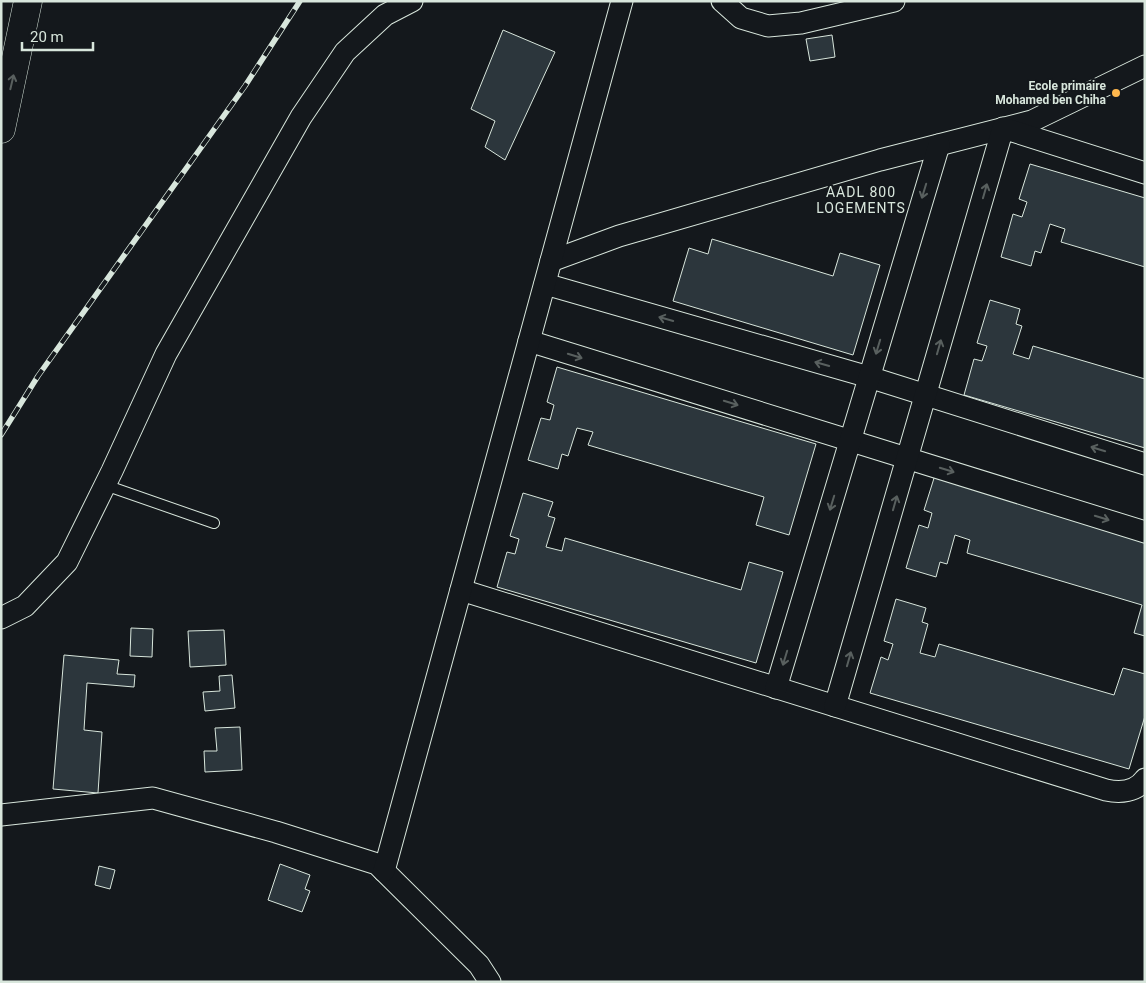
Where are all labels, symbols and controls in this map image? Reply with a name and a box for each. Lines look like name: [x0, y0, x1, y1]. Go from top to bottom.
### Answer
scale bar: [22, 20, 94, 52]
text: 20 m: [30, 28, 64, 46]
one-way arrow: [8, 74, 17, 90]
place label: Ecole primaire Mohamed ben Chiha: [995, 79, 1107, 107]
marker: Ecole primaire Mohamed ben Chiha: [1110, 87, 1122, 99]
one-way arrow: [919, 183, 929, 199]
district label: AADL 800 LOGEMENTS: [816, 184, 906, 216]
one-way arrow: [980, 184, 990, 200]
one-way arrow: [658, 313, 674, 323]
one-way arrow: [872, 339, 882, 355]
one-way arrow: [935, 340, 945, 356]
one-way arrow: [567, 351, 583, 361]
one-way arrow: [814, 358, 830, 368]
one-way arrow: [722, 399, 738, 409]
one-way arrow: [1091, 444, 1107, 454]
one-way arrow: [939, 465, 955, 475]
one-way arrow: [826, 495, 836, 511]
one-way arrow: [890, 496, 900, 512]
one-way arrow: [1094, 514, 1110, 524]
one-way arrow: [779, 650, 789, 666]
one-way arrow: [844, 652, 854, 668]

